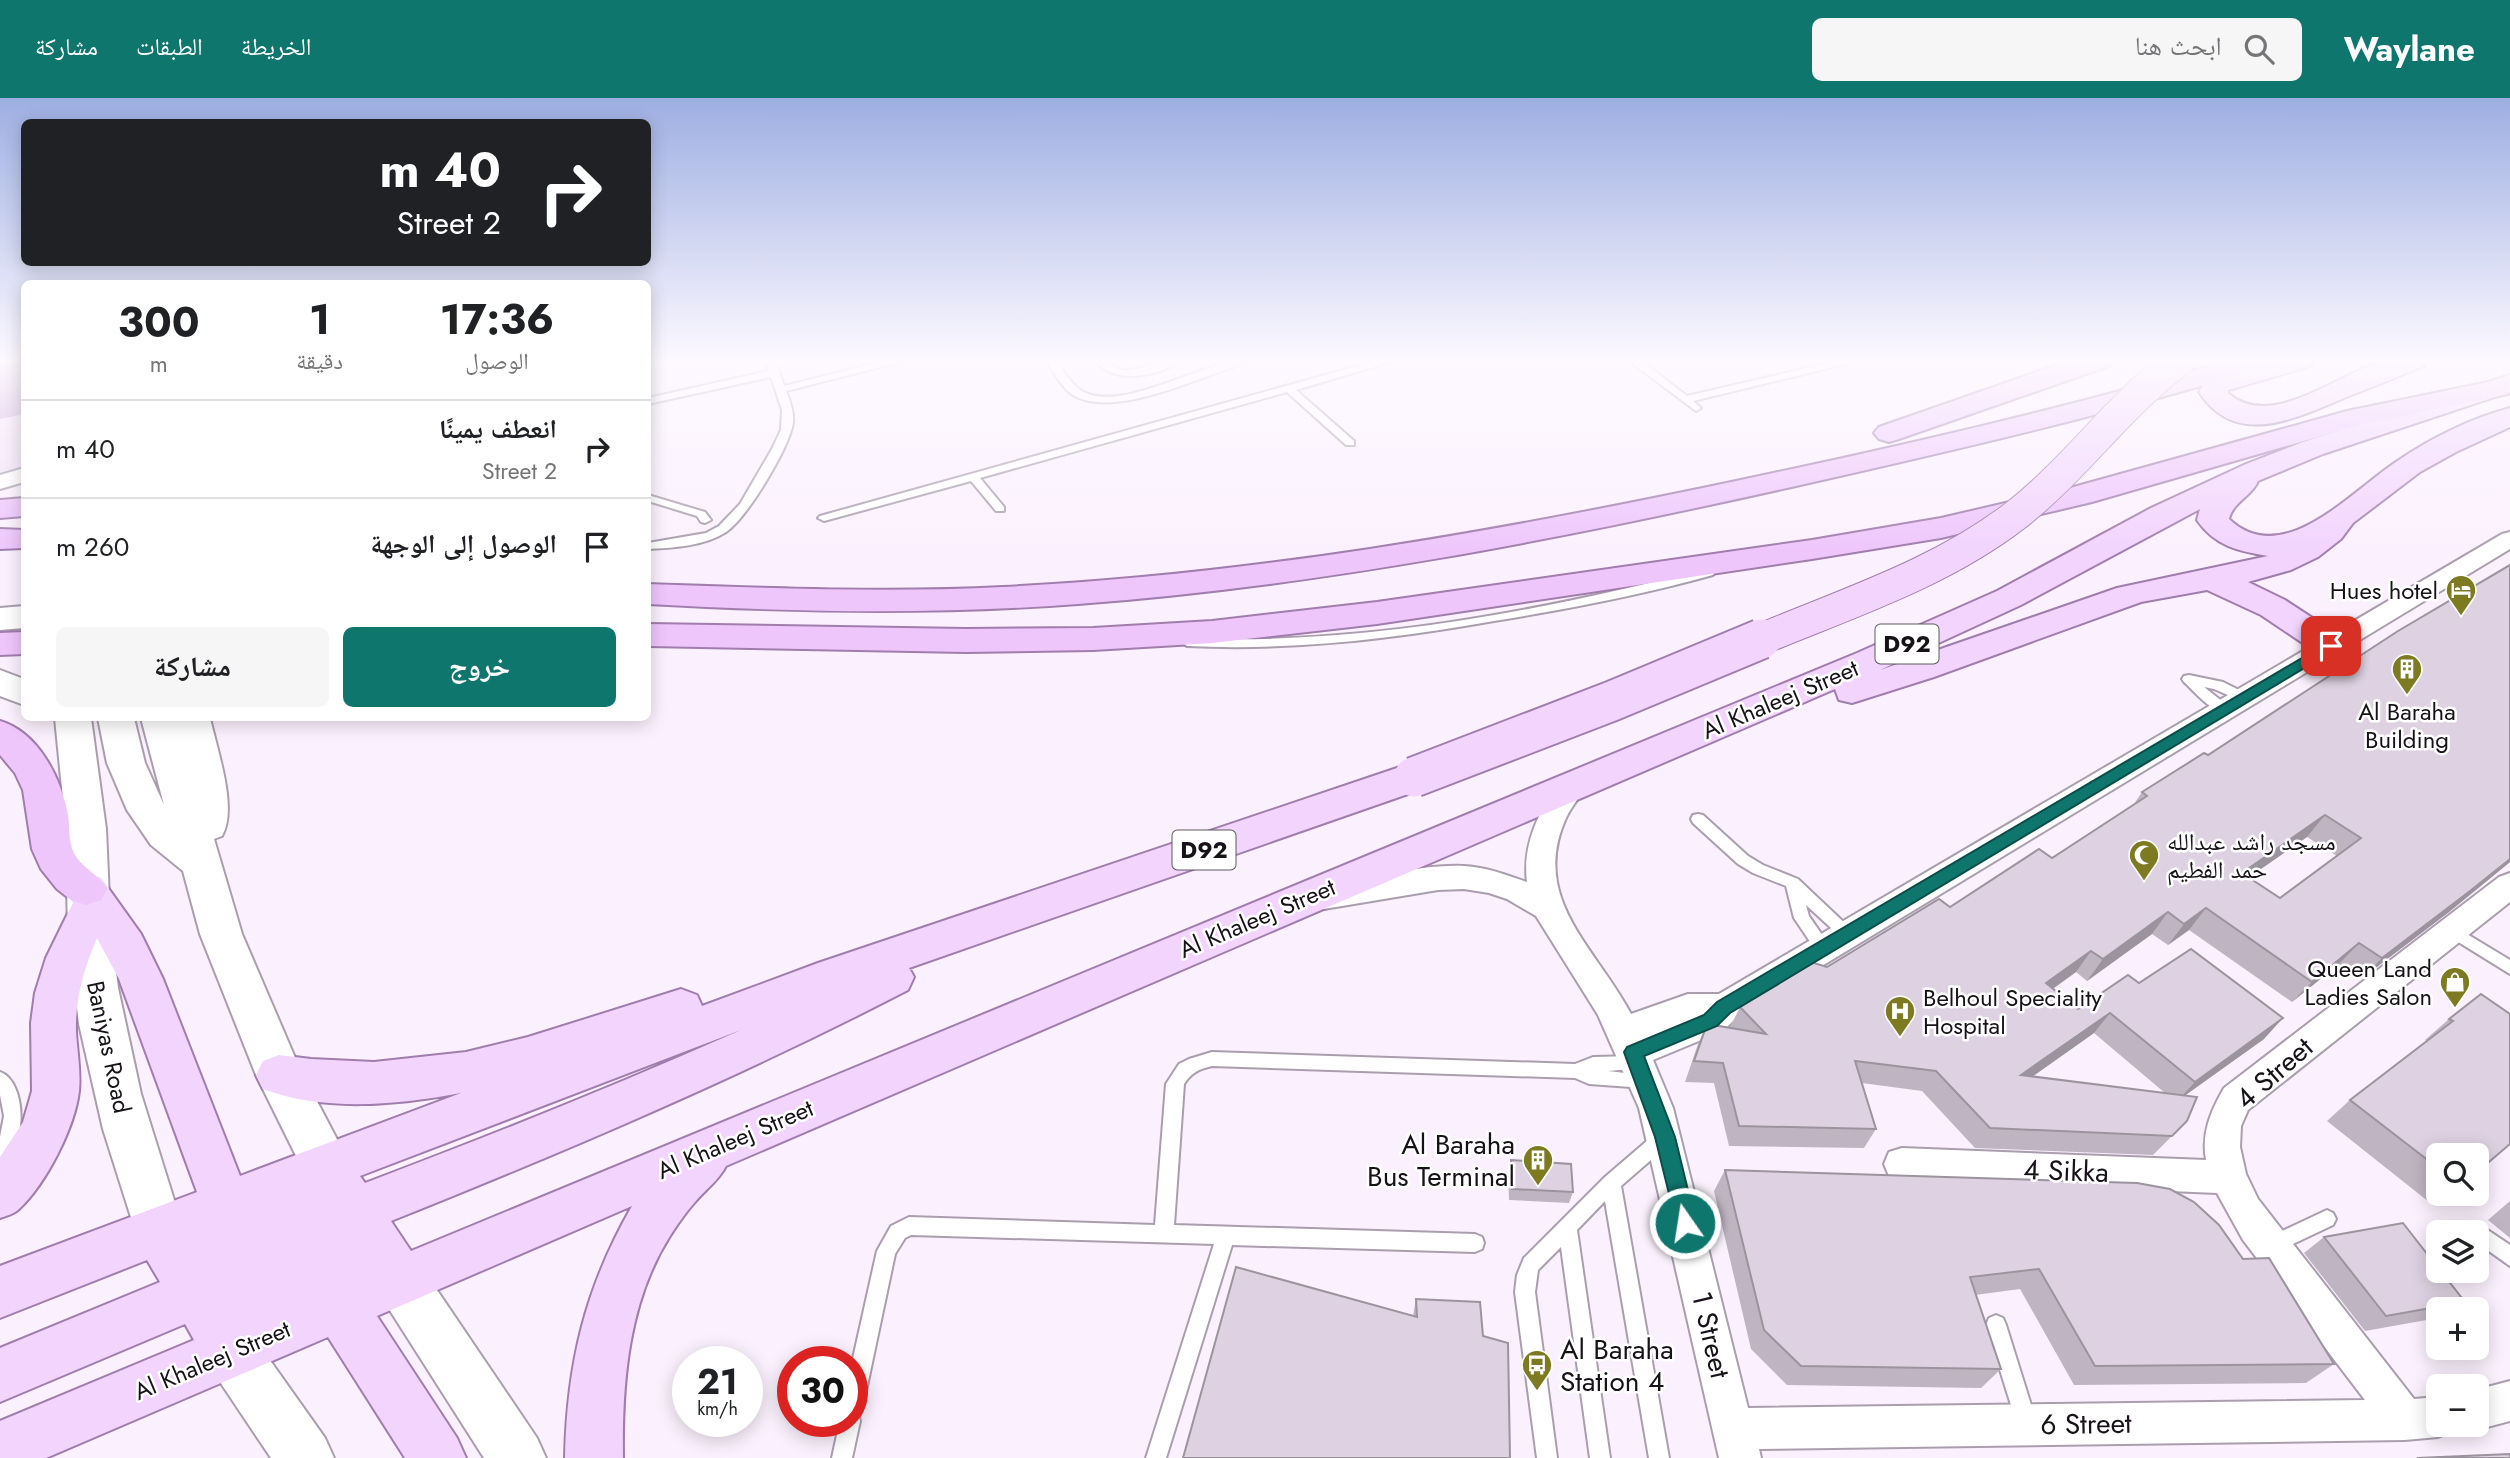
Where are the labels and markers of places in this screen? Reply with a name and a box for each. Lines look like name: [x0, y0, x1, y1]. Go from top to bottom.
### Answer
place label: Hues hotel: [2330, 573, 2438, 608]
hotel icon: Hues hotel: [2444, 573, 2478, 617]
pin: [2301, 616, 2361, 676]
building icon: Al Baraha Building: [2390, 652, 2424, 696]
place label: Al Baraha Building: [2358, 694, 2456, 757]
place label: مسجد راشد عبدالله حمد الفطيم: [2167, 824, 2336, 887]
mosque icon: مسجد راشد عبدالله حمد الفطيم: [2127, 838, 2161, 882]
place label: Queen Land Ladies Salon: [2305, 951, 2432, 1014]
shop icon: Queen Land Ladies Salon: [2438, 965, 2472, 1009]
place label: Belhoul Speciality Hospital: [1923, 980, 2102, 1043]
hospital icon: Belhoul Speciality Hospital: [1883, 994, 1917, 1038]
place label: Al Baraha Bus Terminal: [1367, 1124, 1515, 1197]
building icon: Al Baraha Bus Terminal: [1521, 1143, 1555, 1187]
place label: Al Baraha Station 4: [1560, 1329, 1674, 1402]
bus stop icon: Al Baraha Station 4: [1520, 1348, 1554, 1392]

